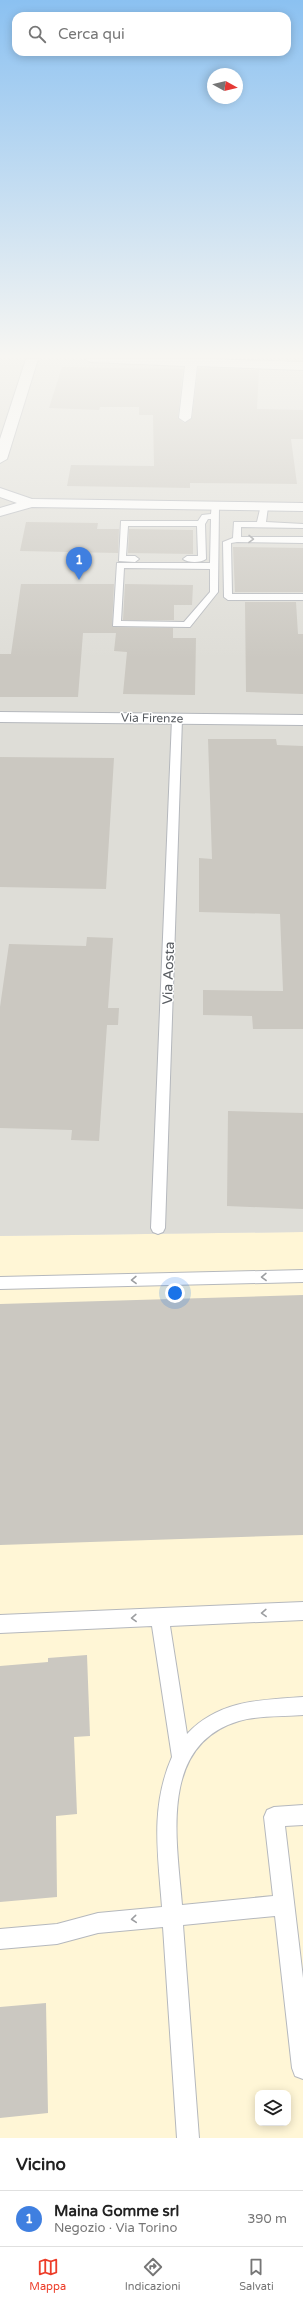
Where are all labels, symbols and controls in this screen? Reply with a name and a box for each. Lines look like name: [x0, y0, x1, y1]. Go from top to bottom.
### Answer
search box: [12, 12, 291, 56]
icon: search: [26, 23, 48, 45]
text: Cerca qui: [58, 25, 125, 43]
north arrow: [207, 68, 243, 104]
one-way arrow: [248, 535, 254, 543]
pin: 1: [66, 547, 92, 580]
street label: Via Firenze: [121, 710, 184, 726]
street label: Via Aosta: [159, 941, 178, 1005]
one-way arrow: [261, 1273, 267, 1281]
one-way arrow: [131, 1276, 137, 1284]
your location: [165, 1283, 185, 1303]
one-way arrow: [261, 1609, 267, 1617]
one-way arrow: [131, 1614, 137, 1623]
one-way arrow: [131, 1914, 137, 1923]
map controls: [255, 2090, 291, 2126]
button: layers: [255, 2090, 291, 2126]
text: Vicino: [16, 2154, 66, 2175]
text: Maina Gomme srl: [54, 2202, 179, 2220]
text: 1: [25, 2211, 33, 2227]
text: 390 m: [247, 2211, 287, 2227]
text: Negozio · Via Torino: [54, 2220, 177, 2236]
tab: Mappa: [29, 2256, 66, 2293]
tab: Indicazioni: [125, 2256, 181, 2293]
tab: Salvati: [239, 2256, 274, 2293]

